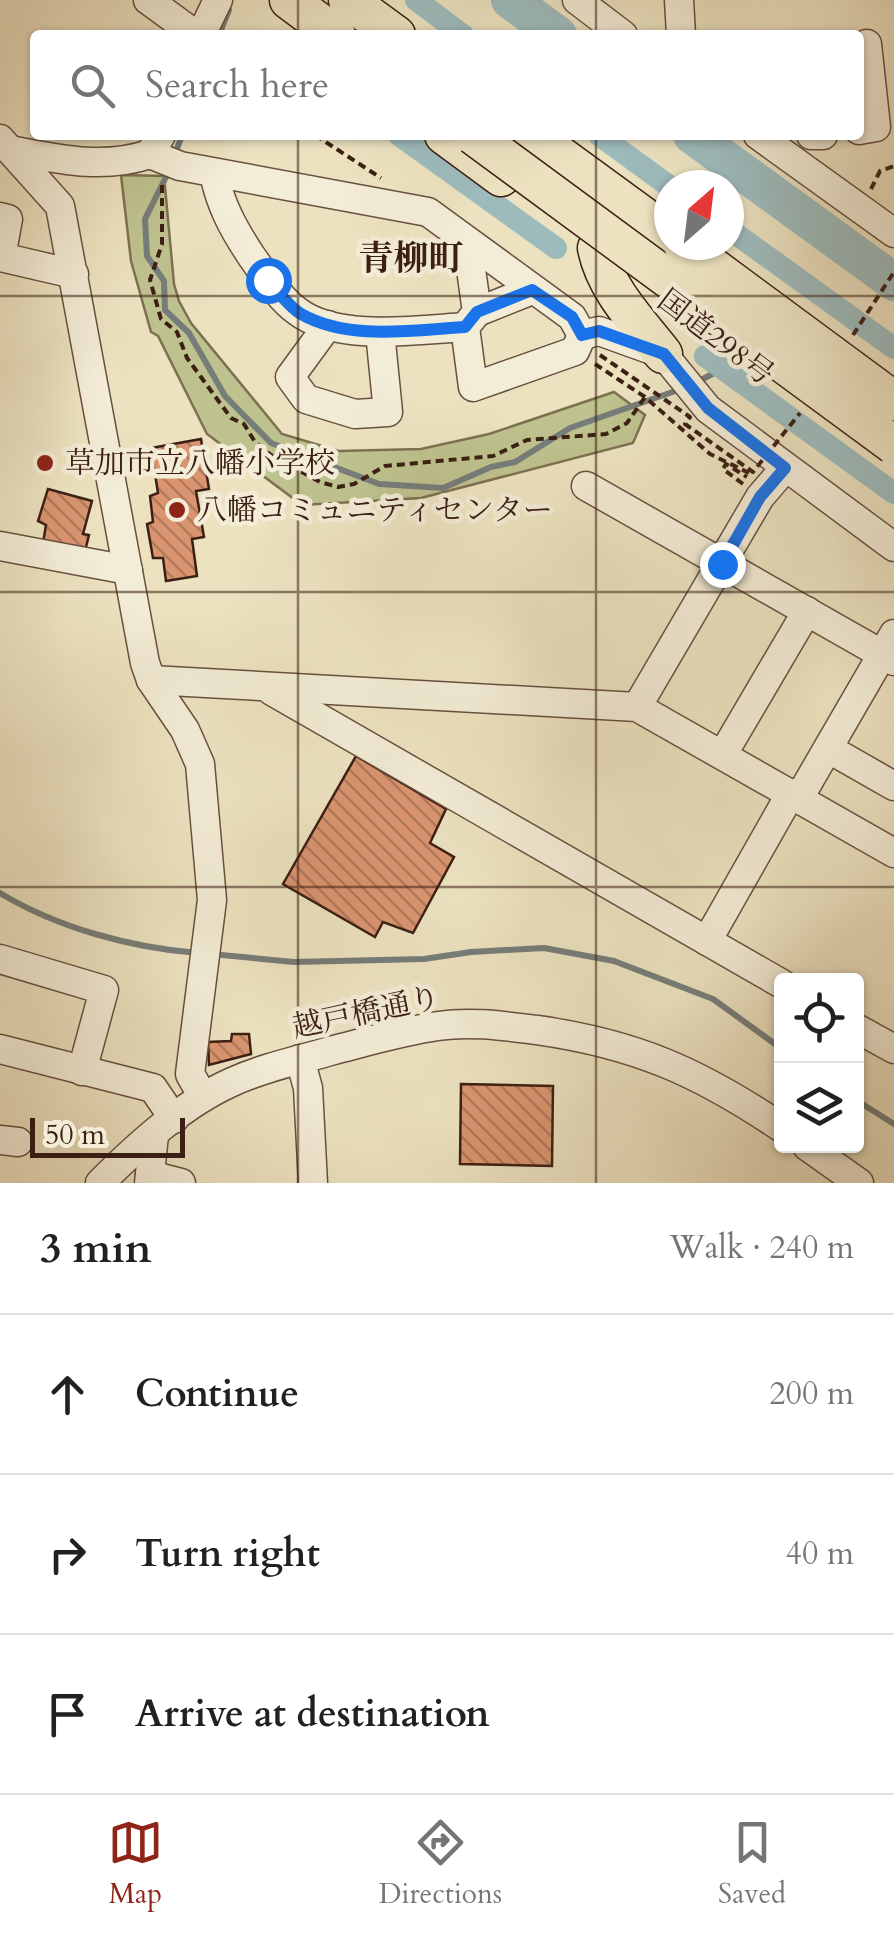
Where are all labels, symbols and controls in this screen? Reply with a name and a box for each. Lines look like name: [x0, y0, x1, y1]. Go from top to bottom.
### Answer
search box: [30, 30, 864, 140]
icon: search: [65, 58, 120, 113]
text: Search here: [145, 59, 329, 111]
north arrow: [654, 170, 744, 260]
district label: 青柳町: [358, 235, 464, 283]
route start: [246, 258, 292, 304]
street label: 国道298号: [649, 280, 782, 395]
place label: 草加市立八幡小学校: [65, 443, 335, 484]
marker: 草加市立八幡小学校: [34, 452, 56, 474]
place label: 八幡コミュニティセンター: [197, 490, 553, 531]
marker: 八幡コミュニティセンター: [166, 499, 188, 521]
route end: [700, 542, 746, 588]
map controls: [774, 973, 864, 1153]
button: locate: [774, 973, 864, 1063]
street label: 越戸橋通り: [288, 977, 444, 1048]
button: layers: [774, 1063, 864, 1153]
scale bar: [30, 1113, 185, 1158]
text: 50 m: [45, 1116, 105, 1154]
text: 3 min: [40, 1220, 152, 1277]
text: Walk · 240 m: [669, 1226, 854, 1270]
icon: ahead: [40, 1367, 95, 1422]
text: Continue: [135, 1368, 299, 1420]
text: 200 m: [769, 1372, 854, 1416]
icon: right: [40, 1527, 95, 1582]
text: Turn right: [135, 1528, 320, 1580]
text: 40 m: [786, 1532, 854, 1576]
icon: arrive: [40, 1687, 95, 1742]
text: Arrive at destination: [135, 1688, 490, 1740]
tab: Map: [108, 1815, 163, 1913]
tab: Directions: [379, 1815, 502, 1913]
tab: Saved: [718, 1815, 786, 1913]

